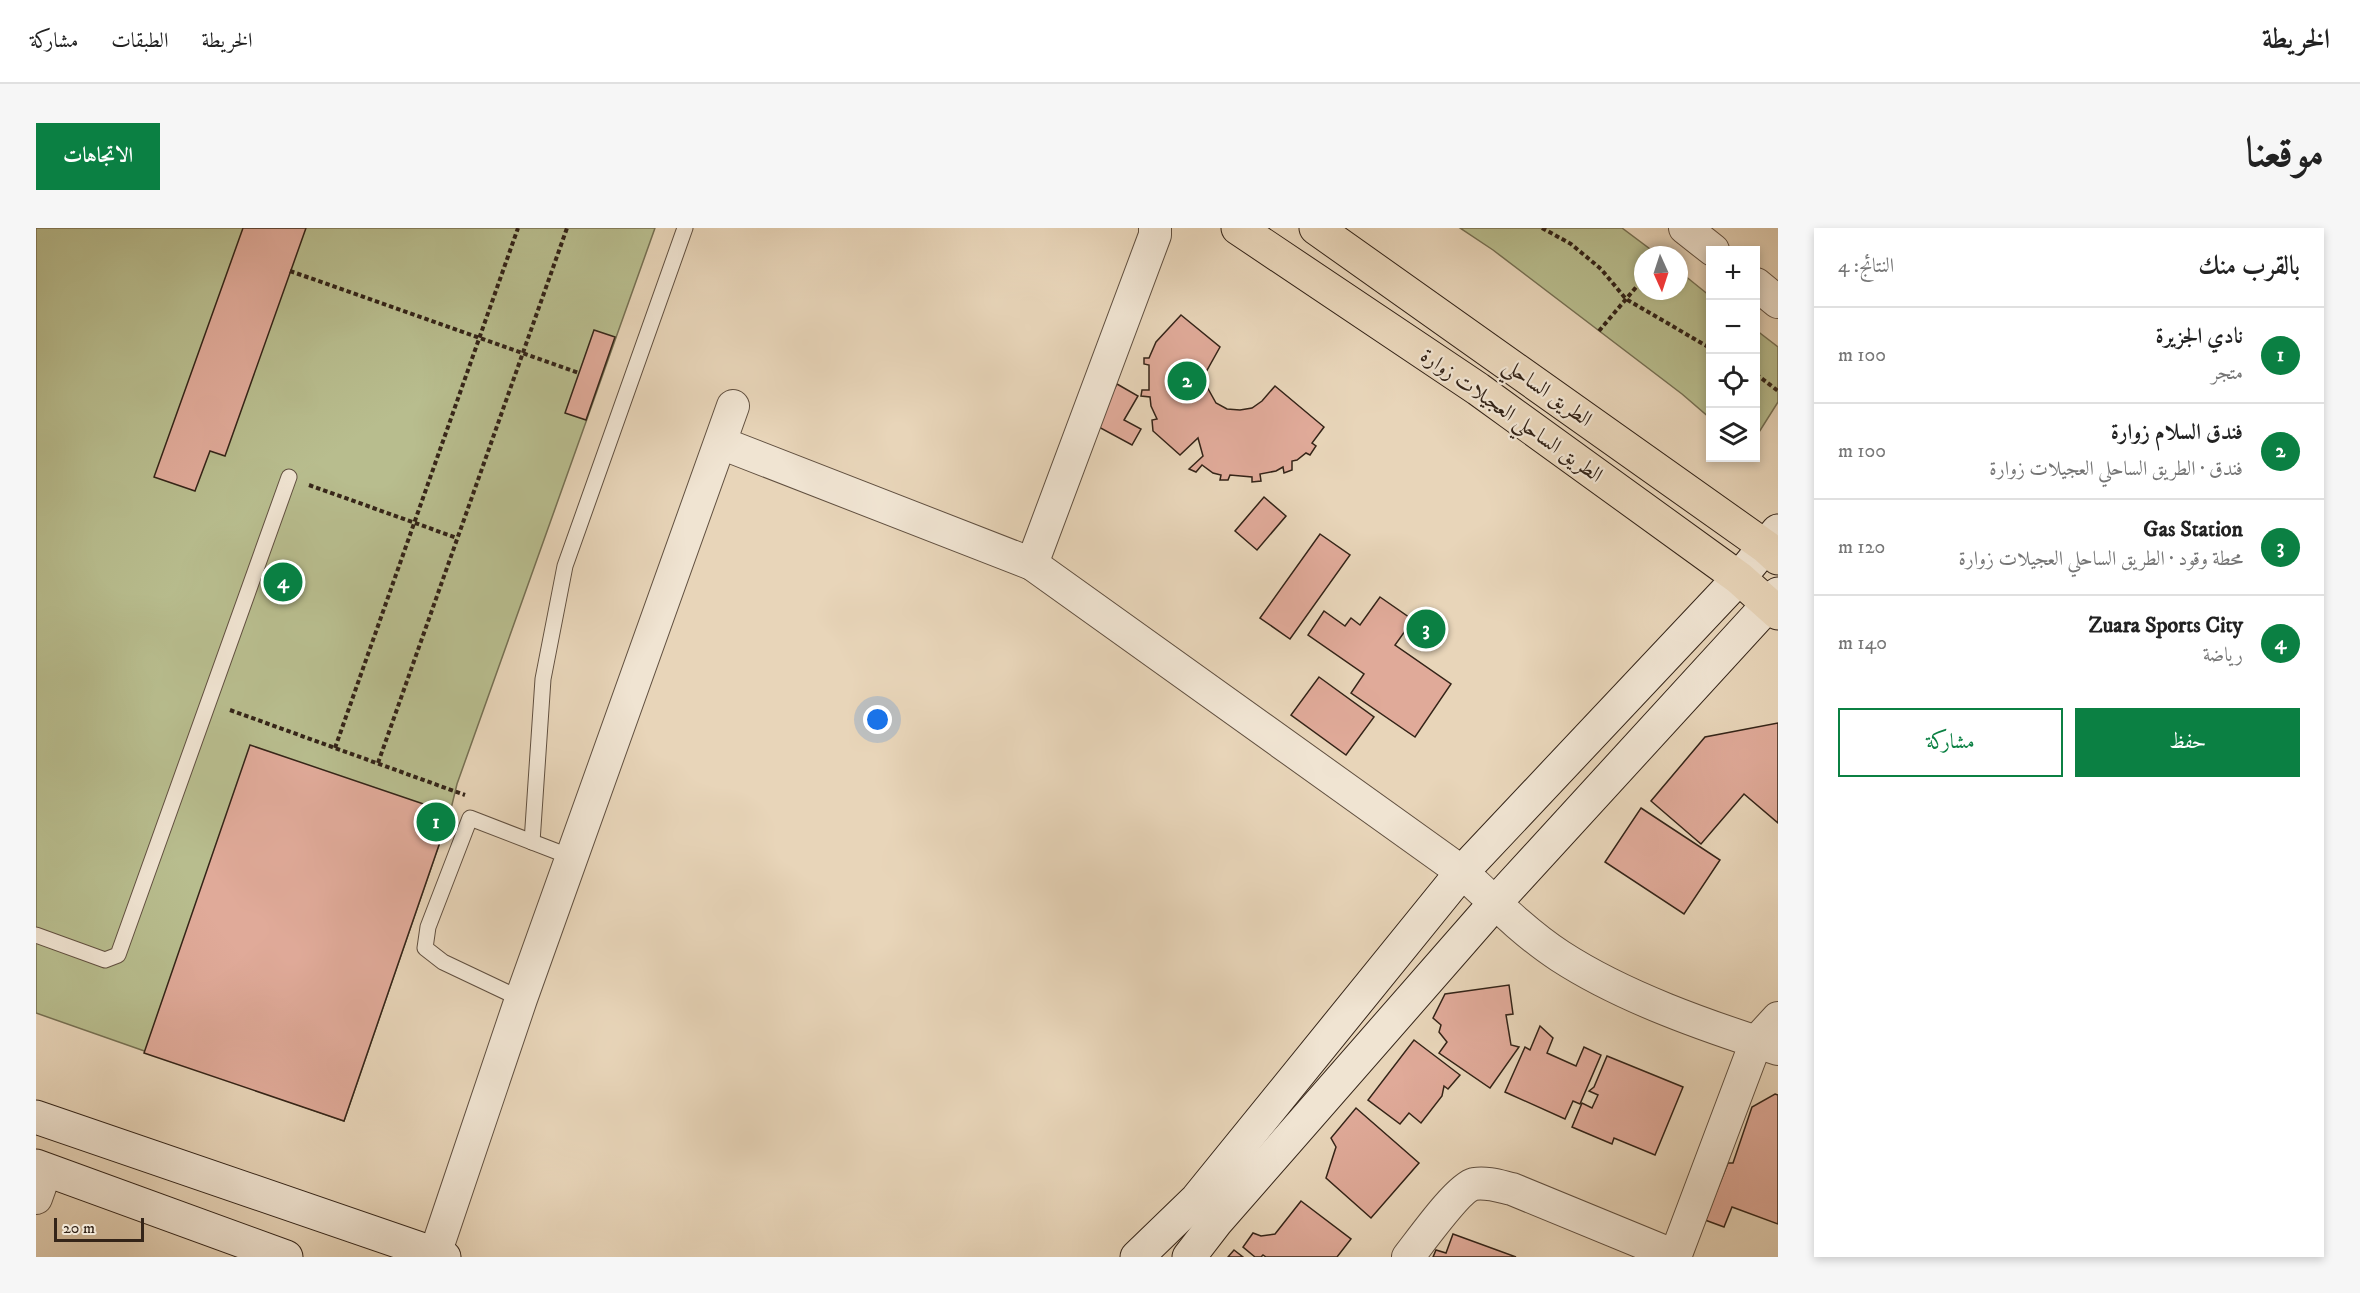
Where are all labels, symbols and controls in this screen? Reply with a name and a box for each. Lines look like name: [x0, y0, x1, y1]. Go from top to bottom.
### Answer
text: الخريطة: [2262, 22, 2330, 57]
text: مشاركة: [30, 28, 78, 54]
text: الطبقات: [111, 28, 168, 54]
text: الخريطة: [201, 28, 253, 54]
button: الاتجاهات: [36, 123, 160, 190]
text: موقعنا: [2246, 128, 2324, 180]
north arrow: [1634, 246, 1688, 300]
map controls: [1706, 246, 1760, 462]
button: +: [1706, 246, 1760, 300]
text: بالقرب منك: [2198, 250, 2300, 283]
text: النتائج: 4: [1838, 254, 1894, 279]
button: −: [1706, 300, 1760, 354]
text: نادي الجزيرة: [2156, 323, 2243, 350]
street label: الطريق الساحلي العجيلات زوارة: [1412, 343, 1608, 494]
text: 100 m: [1838, 343, 1886, 368]
text: 1: [2277, 343, 2284, 368]
street label: الطريق الساحلي: [1495, 353, 1597, 438]
button: locate: [1706, 354, 1760, 408]
pin: 2: [1168, 358, 1206, 404]
text: متجر: [2211, 361, 2243, 386]
button: layers: [1706, 408, 1760, 462]
text: فندق السلام زوارة: [2111, 419, 2243, 446]
text: 100 m: [1838, 439, 1886, 464]
text: 2: [2276, 439, 2285, 464]
text: فندق · الطريق الساحلي العجيلات زوارة: [1989, 457, 2243, 482]
text: Gas Station: [2143, 516, 2243, 543]
text: 120 m: [1838, 535, 1885, 560]
text: 3: [2277, 535, 2284, 560]
text: محطة وقود · الطريق الساحلي العجيلات زوارة: [1958, 547, 2243, 572]
pin: 4: [264, 560, 302, 604]
pin: 3: [1406, 606, 1446, 652]
text: Zuara Sports City: [2089, 612, 2243, 639]
text: 140 m: [1838, 631, 1887, 656]
text: 4: [2275, 631, 2286, 656]
text: رياضة: [2203, 643, 2243, 668]
your location: [863, 705, 892, 734]
button: مشاركة: [1838, 708, 2063, 777]
button: حفظ: [2075, 708, 2300, 777]
pin: 1: [416, 800, 456, 844]
scale bar: [54, 1215, 144, 1242]
text: 20 m: [63, 1218, 95, 1238]

